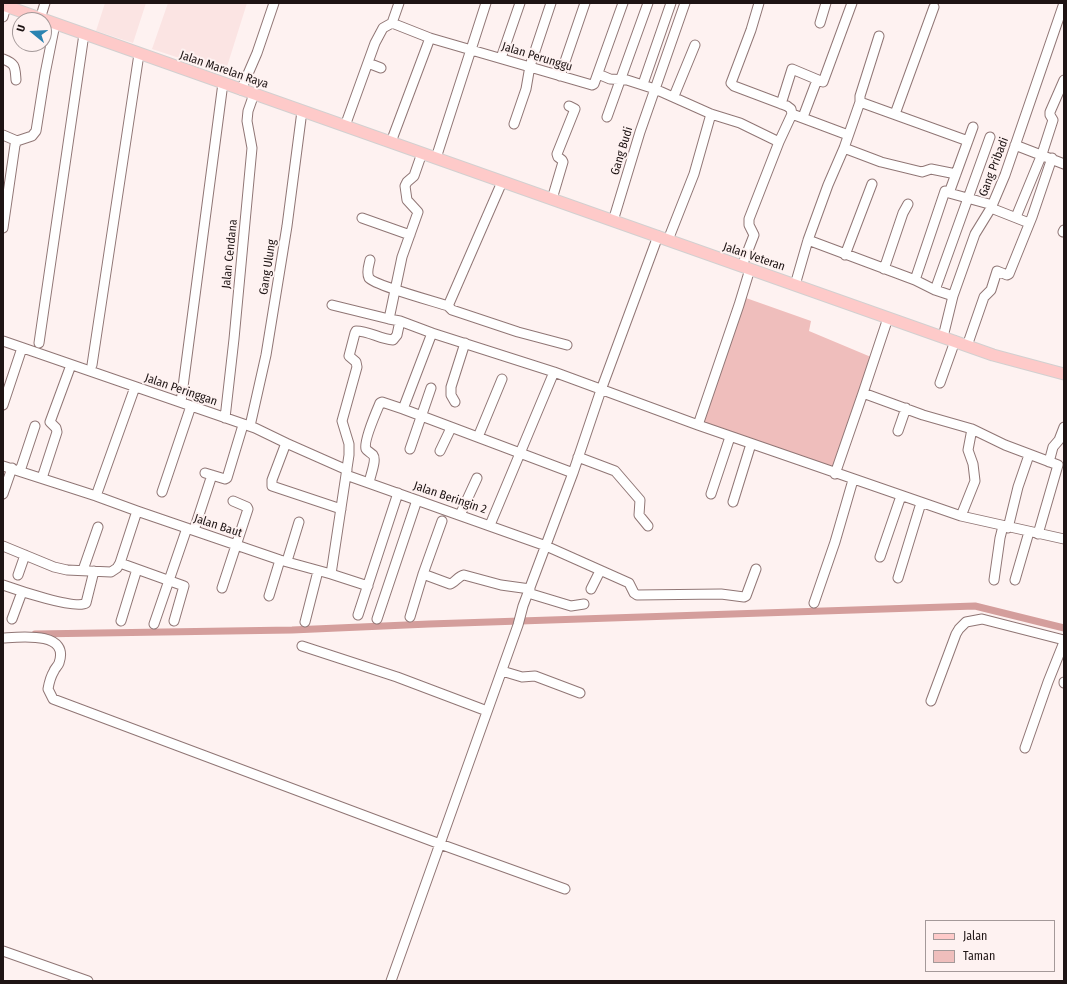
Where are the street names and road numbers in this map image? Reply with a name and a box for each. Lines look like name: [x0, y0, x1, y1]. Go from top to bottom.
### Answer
street label: Jalan Perunggu: [500, 39, 574, 75]
street label: Jalan Marelan Raya: [178, 48, 270, 92]
street label: Gang Budi: [608, 125, 636, 177]
street label: Gang Pribadi: [976, 135, 1012, 199]
street label: Jalan Cendana: [219, 219, 241, 289]
street label: Gang Ulung: [257, 238, 279, 296]
street label: Jalan Veteran: [721, 240, 787, 274]
street label: Jalan Peringgan: [143, 371, 219, 409]
street label: Jalan Beringin 2: [412, 479, 488, 517]
street label: Jalan Baut: [192, 511, 244, 541]

